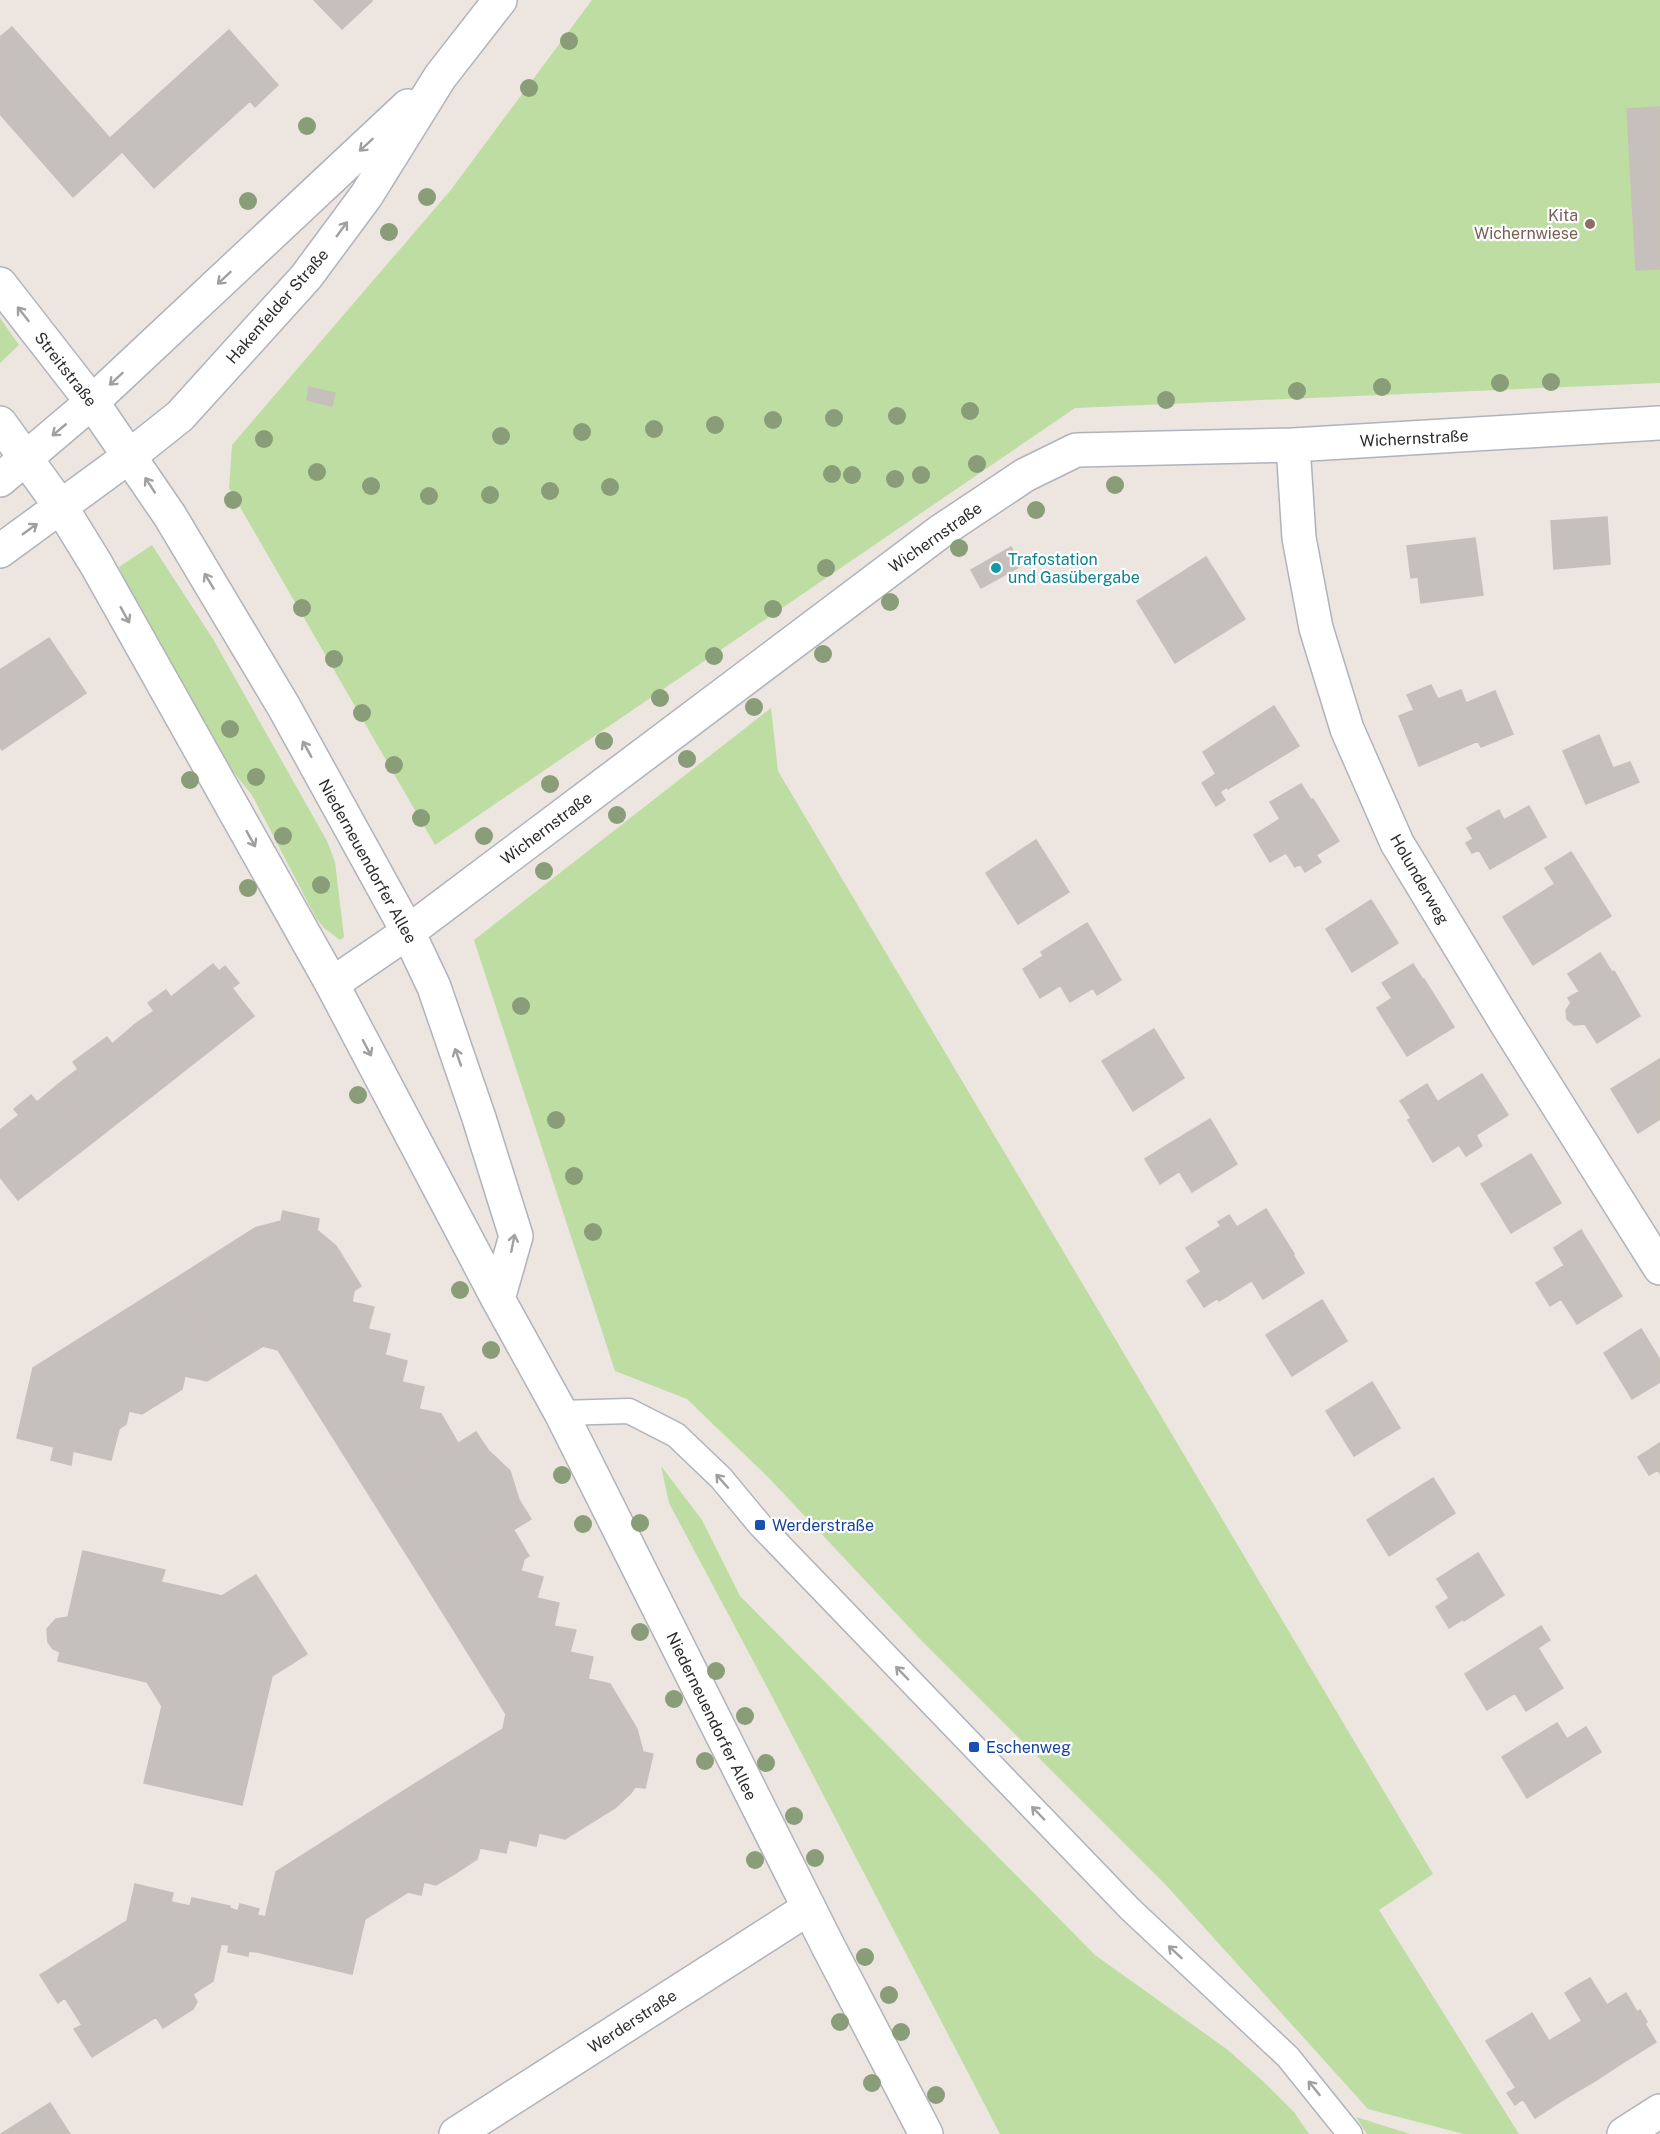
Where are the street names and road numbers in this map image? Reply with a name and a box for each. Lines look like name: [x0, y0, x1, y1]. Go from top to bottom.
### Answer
street label: Hakenfelder Straße: [222, 245, 332, 368]
street label: Streitstraße: [31, 328, 101, 410]
street label: Wichernstraße: [1359, 426, 1469, 451]
street label: Wichernstraße: [885, 498, 985, 576]
street label: Niederneuendorfer Allee: [314, 776, 421, 947]
street label: Wichernstraße: [497, 788, 596, 869]
street label: Holunderweg: [1386, 831, 1453, 928]
street label: Niederneuendorfer Allee: [663, 1629, 761, 1803]
street label: Werderstraße: [584, 1986, 680, 2057]

